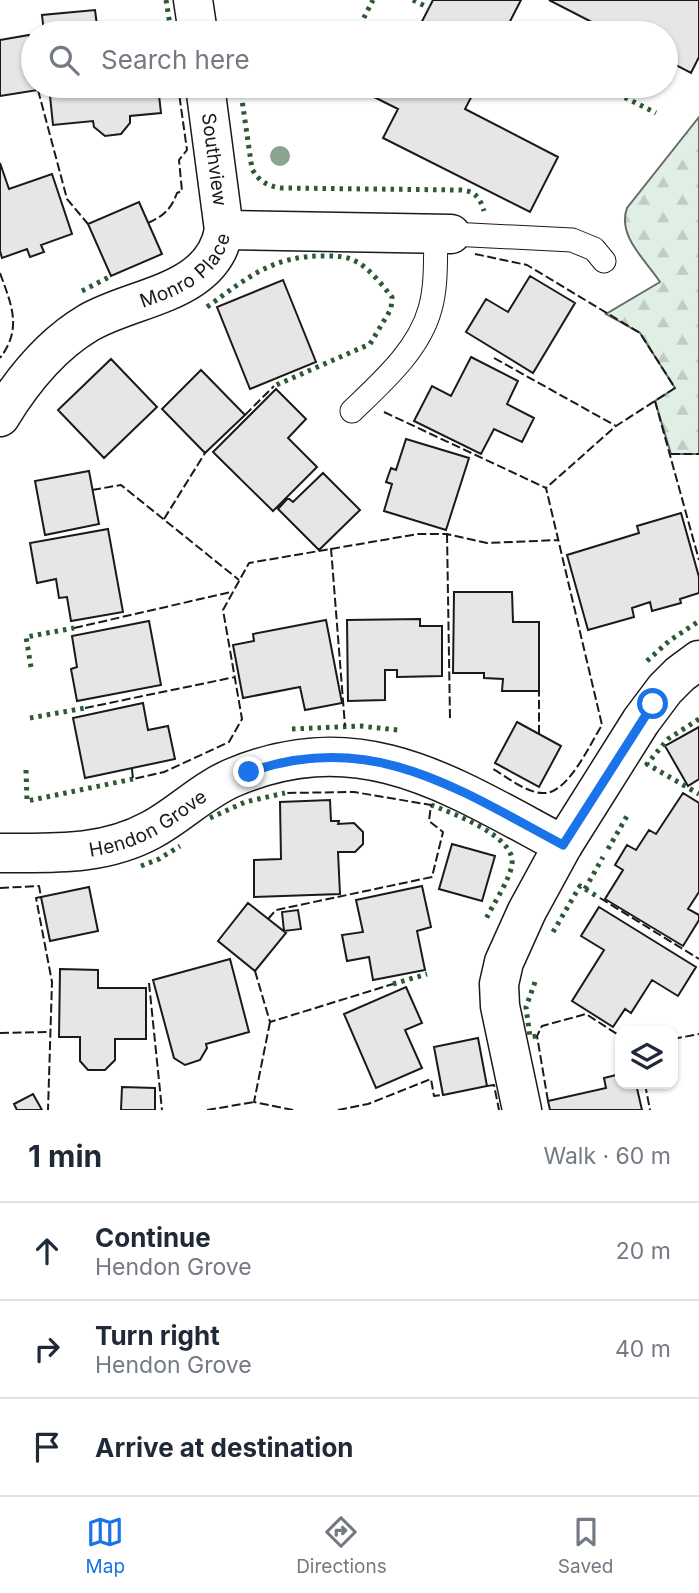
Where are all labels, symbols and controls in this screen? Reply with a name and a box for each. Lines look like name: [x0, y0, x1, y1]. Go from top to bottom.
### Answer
search box: [21, 21, 678, 98]
icon: search: [45, 41, 83, 79]
text: Search here: [101, 44, 250, 75]
street label: Southview: [197, 111, 232, 207]
street label: Monro Place: [136, 230, 235, 312]
route start: [637, 688, 668, 719]
route end: [233, 756, 264, 787]
street label: Hendon Grove: [87, 784, 211, 861]
map controls: [615, 1026, 678, 1089]
button: layers: [615, 1026, 678, 1089]
text: 1 min: [28, 1138, 102, 1174]
text: Walk · 60 m: [543, 1142, 671, 1170]
text: Continue: [95, 1222, 211, 1253]
icon: ahead: [28, 1232, 66, 1270]
text: 20 m: [616, 1237, 671, 1265]
text: Hendon Grove: [95, 1253, 252, 1281]
text: Turn right: [95, 1320, 220, 1351]
icon: right: [28, 1330, 66, 1368]
text: 40 m: [615, 1335, 671, 1363]
text: Hendon Grove: [95, 1351, 252, 1379]
icon: arrive: [28, 1428, 66, 1466]
text: Arrive at destination: [95, 1432, 354, 1463]
tab: Map: [86, 1513, 125, 1578]
tab: Directions: [296, 1513, 387, 1578]
tab: Saved: [558, 1513, 613, 1578]

